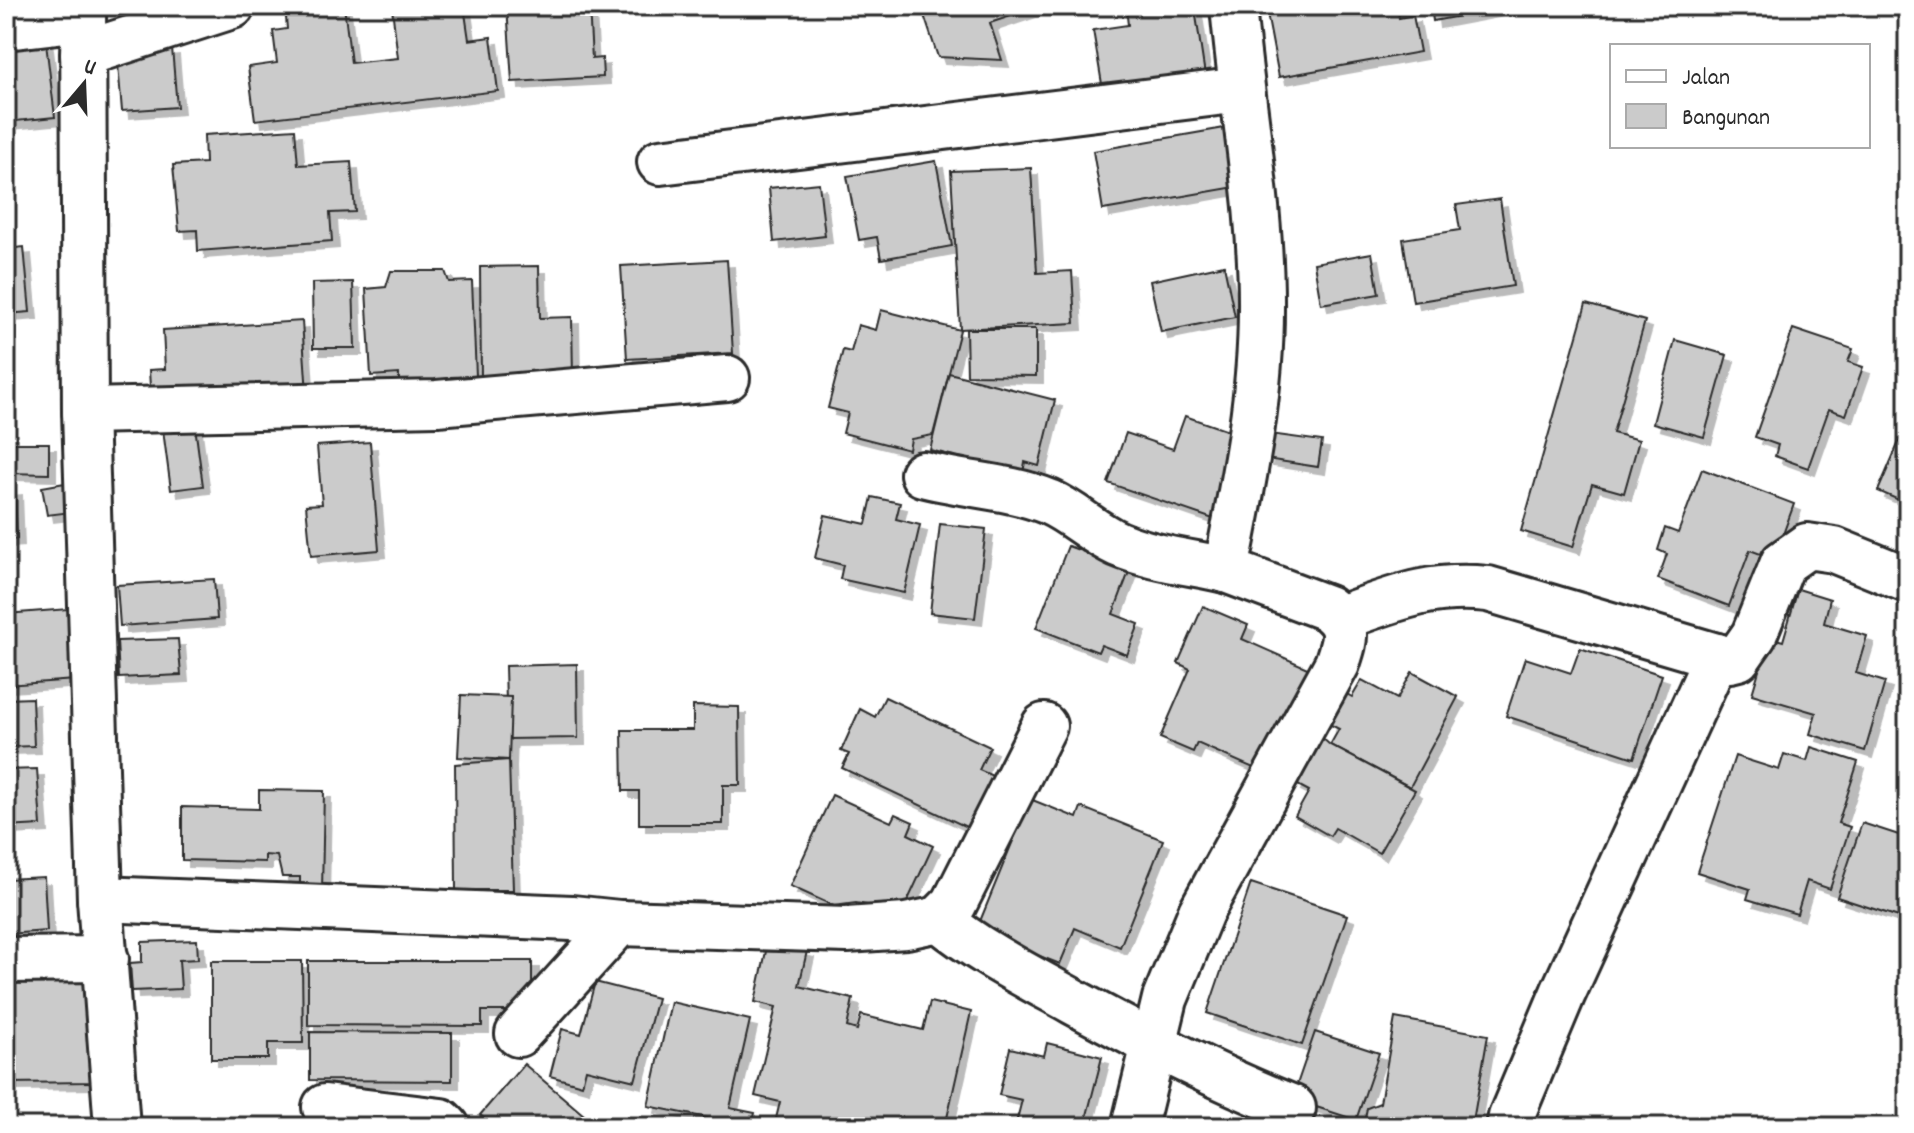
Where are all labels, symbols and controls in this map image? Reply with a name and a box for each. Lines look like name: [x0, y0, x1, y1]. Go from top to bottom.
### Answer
north arrow: [44, 44, 124, 124]
legend: [1610, 44, 1870, 148]
text: U: [79, 52, 99, 85]
text: Jalan: [1682, 62, 1730, 96]
text: Bangunan: [1682, 102, 1770, 136]

